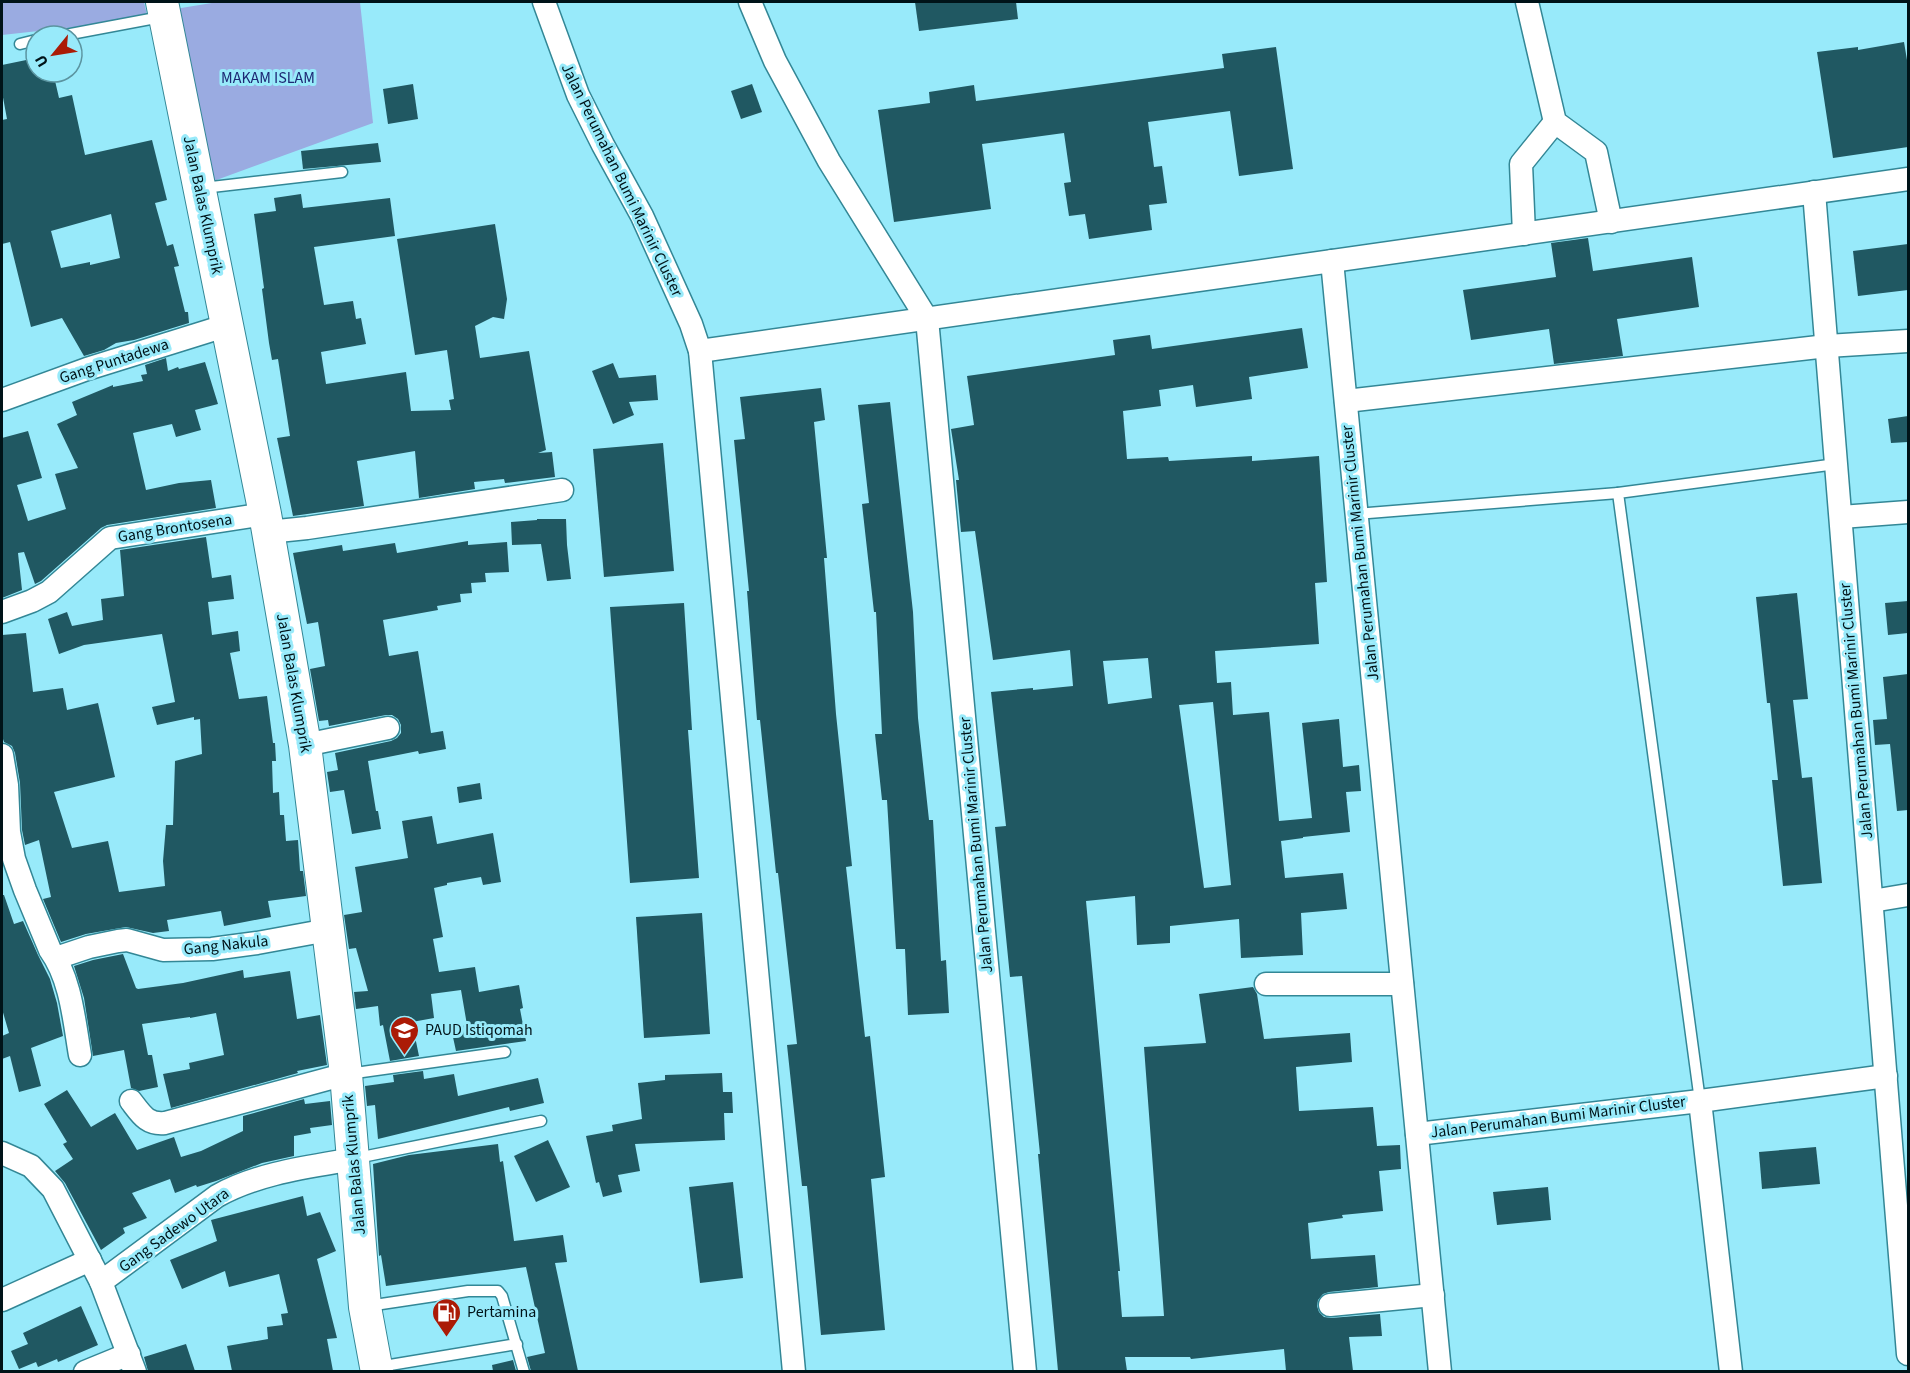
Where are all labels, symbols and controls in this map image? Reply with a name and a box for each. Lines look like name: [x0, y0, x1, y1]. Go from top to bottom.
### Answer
north arrow: [24, 24, 84, 84]
text: U: [30, 51, 54, 71]
street label: Jalan Perumahan Bumi Marinir Cluster: [556, 60, 688, 301]
park label: MAKAM ISLAM: [221, 67, 315, 89]
street label: Jalan Balas Klumprik: [178, 134, 228, 276]
street label: Gang Puntadewa: [56, 333, 172, 389]
street label: Jalan Perumahan Bumi Marinir Cluster: [1336, 424, 1384, 682]
street label: Gang Brontosena: [116, 508, 234, 548]
street label: Jalan Perumahan Bumi Marinir Cluster: [1834, 582, 1878, 840]
street label: Jalan Balas Klumprik: [271, 612, 317, 754]
street label: Jalan Perumahan Bumi Marinir Cluster: [954, 716, 998, 974]
street label: Gang Nakula: [183, 930, 269, 960]
school or university icon: PAUD Istiqomah: [388, 1014, 420, 1056]
place label: PAUD Istiqomah: [425, 1019, 533, 1041]
street label: Jalan Perumahan Bumi Marinir Cluster: [1429, 1090, 1687, 1144]
street label: Jalan Balas Klumprik: [337, 1094, 371, 1236]
street label: Gang Sadewo Utara: [114, 1182, 234, 1278]
fuel station icon: Pertamina: [430, 1296, 462, 1338]
place label: Pertamina: [467, 1301, 536, 1323]

